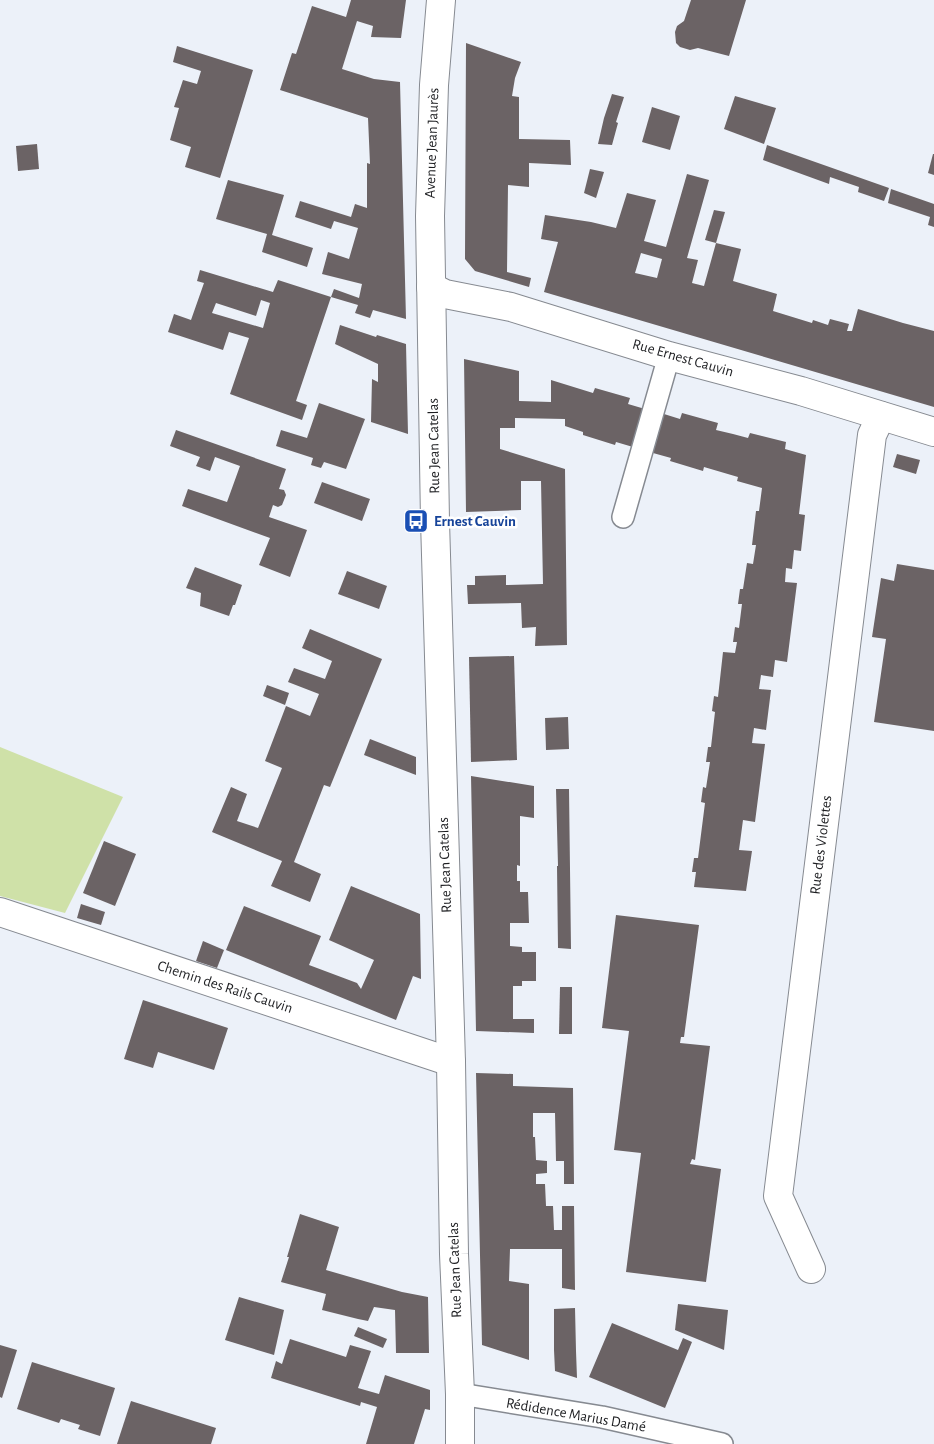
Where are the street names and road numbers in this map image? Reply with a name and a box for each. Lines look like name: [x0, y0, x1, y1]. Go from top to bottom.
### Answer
street label: Avenue Jean Jaurès: [423, 87, 441, 199]
street label: Rue Ernest Cauvin: [631, 336, 735, 380]
street label: Rue Jean Catelas: [426, 398, 442, 494]
street label: Rue des Violettes: [807, 795, 835, 895]
street label: Rue Jean Catelas: [436, 817, 454, 913]
street label: Chemin des Rails Cauvin: [155, 958, 295, 1016]
street label: Rue Jean Catelas: [446, 1222, 464, 1318]
street label: Rédidence Marius Damé: [505, 1395, 647, 1435]

